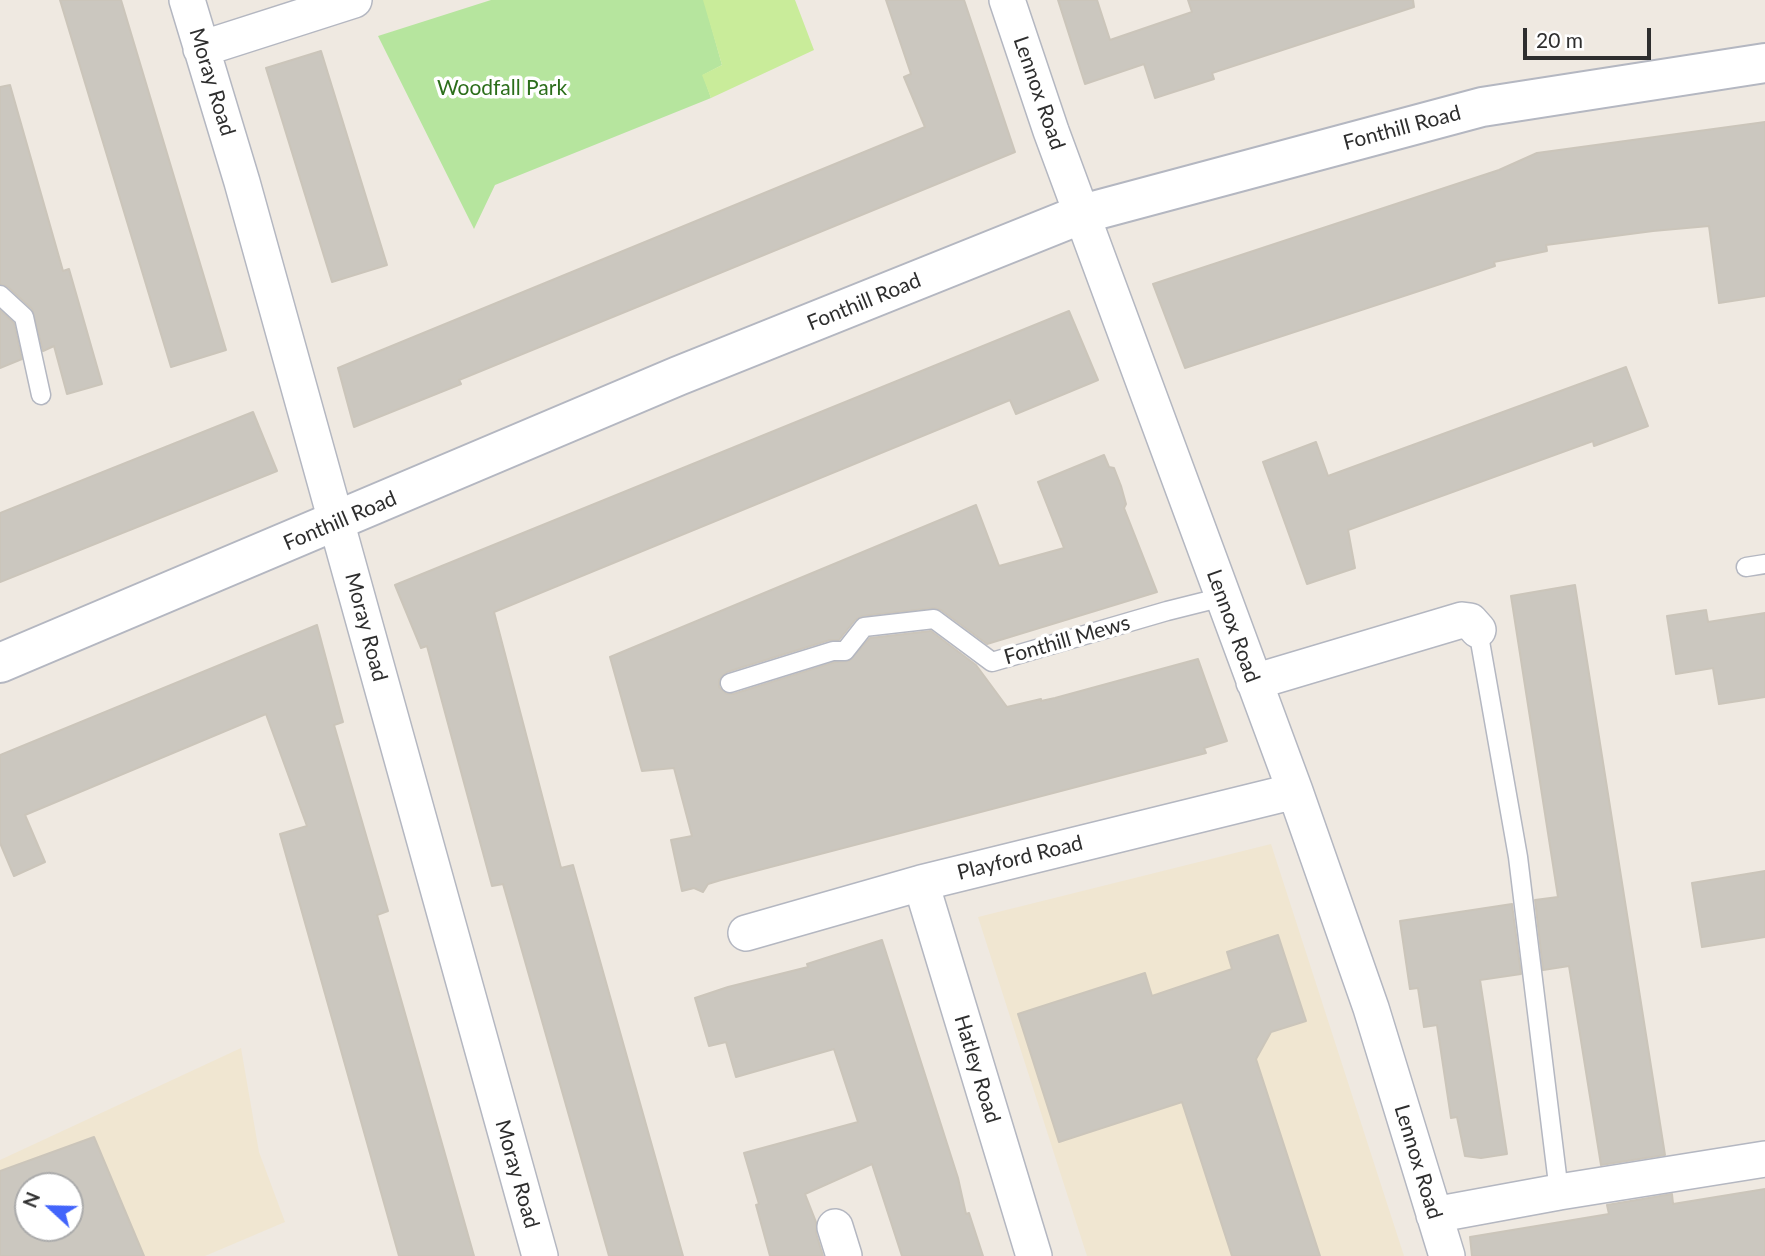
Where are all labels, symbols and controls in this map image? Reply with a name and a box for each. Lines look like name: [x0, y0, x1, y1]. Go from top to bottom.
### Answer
scale bar: [1527, 14, 1655, 58]
street label: Moray Road: [184, 25, 240, 139]
text: 20 m: [1536, 27, 1583, 52]
street label: Lennox Road: [1008, 33, 1070, 153]
park label: Woodfall Park: [437, 75, 567, 101]
street label: Fonthill Road: [1340, 100, 1464, 156]
street label: Fonthill Road: [803, 268, 925, 336]
street label: Fonthill Road: [280, 486, 400, 556]
street label: Lennox Road: [1201, 566, 1265, 686]
street label: Moray Road: [339, 570, 393, 684]
street label: Fonthill Mews: [1001, 610, 1133, 670]
street label: Playford Road: [955, 830, 1085, 886]
street label: Hatley Road: [949, 1012, 1005, 1126]
street label: Lennox Road: [1389, 1102, 1447, 1222]
street label: Moray Road: [490, 1117, 544, 1231]
north arrow: [14, 1172, 84, 1242]
text: N: [18, 1189, 44, 1211]

